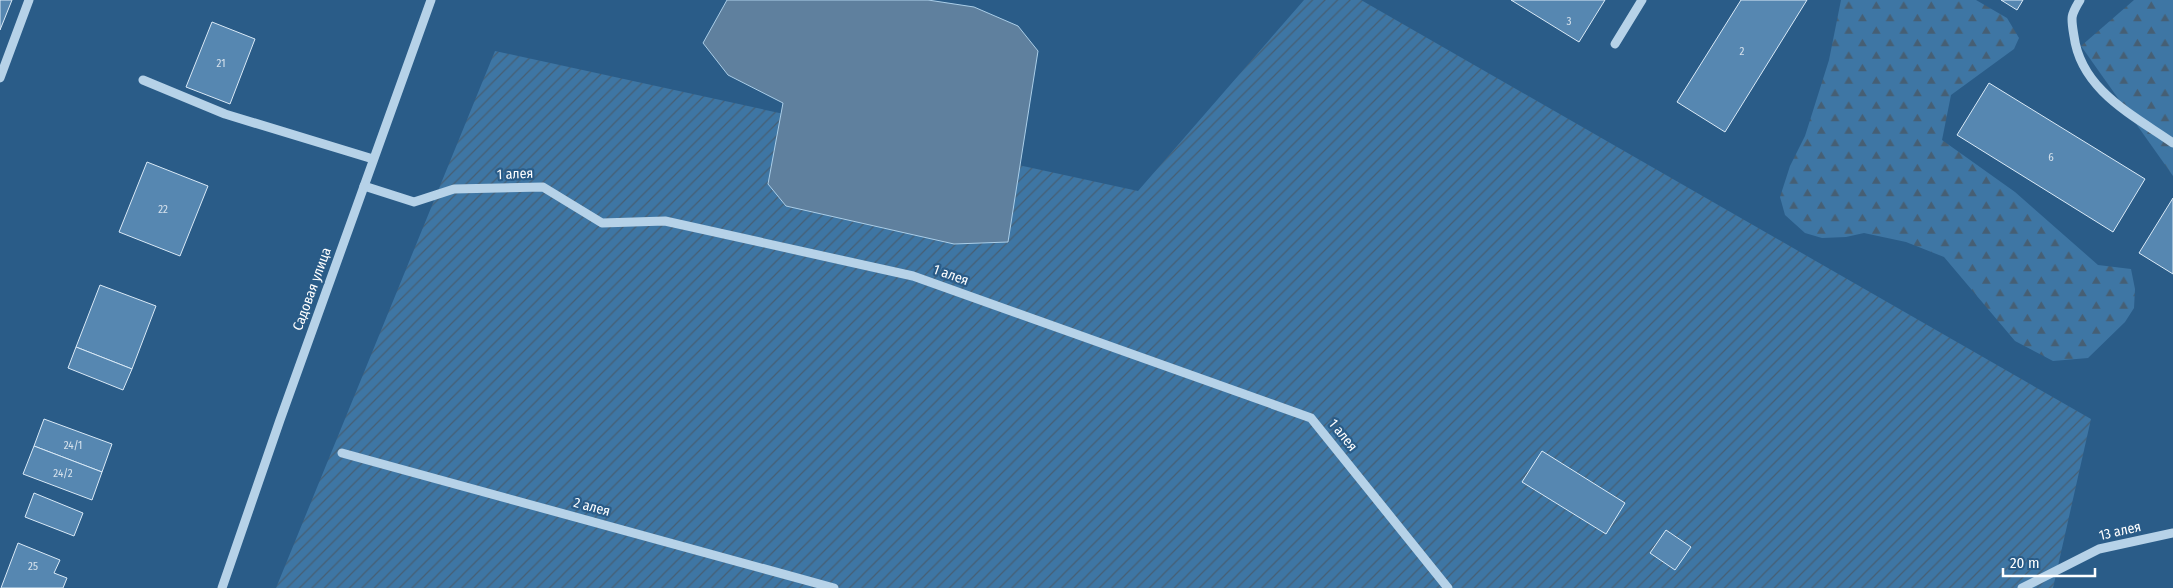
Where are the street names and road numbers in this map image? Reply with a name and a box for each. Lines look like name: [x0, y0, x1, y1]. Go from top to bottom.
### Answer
street label: 1 алея: [496, 165, 534, 183]
street label: Садовая улица: [289, 245, 335, 333]
street label: 1 алея: [931, 261, 971, 289]
street label: 1 алея: [1325, 415, 1361, 455]
street label: 2 алея: [572, 494, 612, 520]
street label: 13 алея: [2097, 518, 2143, 544]

